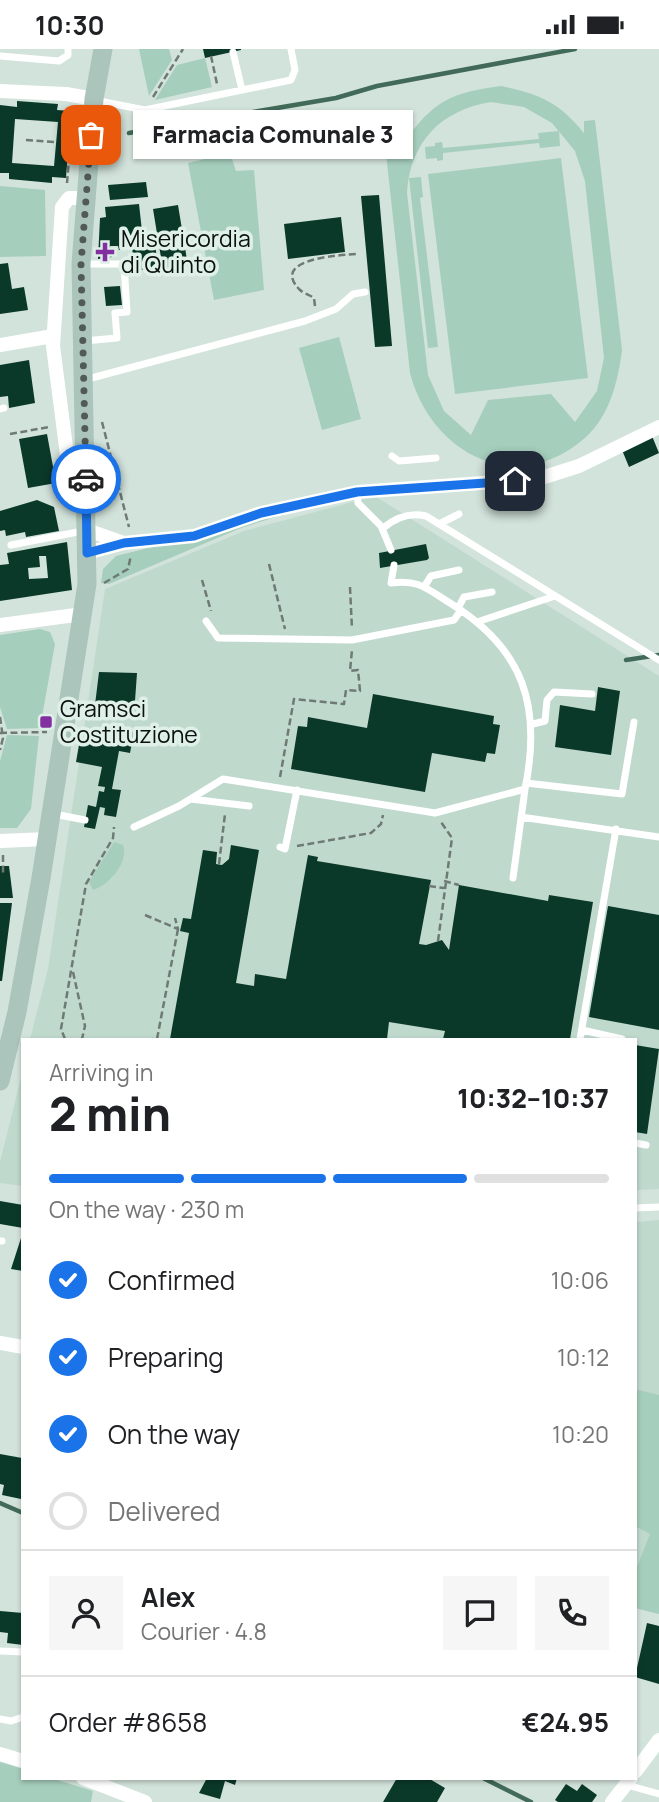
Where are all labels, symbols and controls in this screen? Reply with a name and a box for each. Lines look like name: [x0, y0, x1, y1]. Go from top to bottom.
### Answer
text: 10:30: [35, 7, 105, 43]
pin: [61, 105, 121, 165]
callout: Farmacia Comunale 3: [133, 111, 413, 159]
icon: bag: [72, 116, 110, 154]
text: Farmacia Comunale 3: [152, 118, 394, 150]
place label: Misericordia di Quinto: [121, 222, 251, 280]
marker: Misericordia di Quinto: [95, 242, 115, 262]
courier: [51, 444, 121, 514]
pin: [485, 451, 545, 511]
icon: car: [67, 460, 105, 498]
icon: home: [496, 462, 534, 500]
place label: Gramsci Costituzione: [60, 692, 198, 750]
marker: Gramsci Costituzione: [38, 714, 54, 730]
text: Arriving in: [49, 1056, 154, 1088]
text: 10:32–10:37: [457, 1080, 609, 1116]
text: 2 min: [49, 1082, 171, 1145]
text: On the way · 230 m: [49, 1193, 244, 1225]
icon: check: [49, 1261, 87, 1299]
text: Confirmed: [108, 1262, 235, 1298]
text: 10:06: [551, 1264, 609, 1296]
icon: check: [49, 1338, 87, 1376]
text: Preparing: [108, 1339, 224, 1375]
text: 10:12: [557, 1341, 609, 1373]
icon: check: [49, 1415, 87, 1453]
text: On the way: [108, 1416, 240, 1452]
text: 10:20: [552, 1418, 609, 1450]
text: Delivered: [108, 1493, 220, 1529]
button: person: [49, 1576, 123, 1650]
button: chat: [443, 1576, 517, 1650]
button: phone: [535, 1576, 609, 1650]
text: Alex: [141, 1579, 195, 1615]
text: Courier · 4.8: [141, 1615, 267, 1647]
text: Order #8658: [49, 1704, 207, 1740]
text: €24.95: [522, 1704, 609, 1740]

